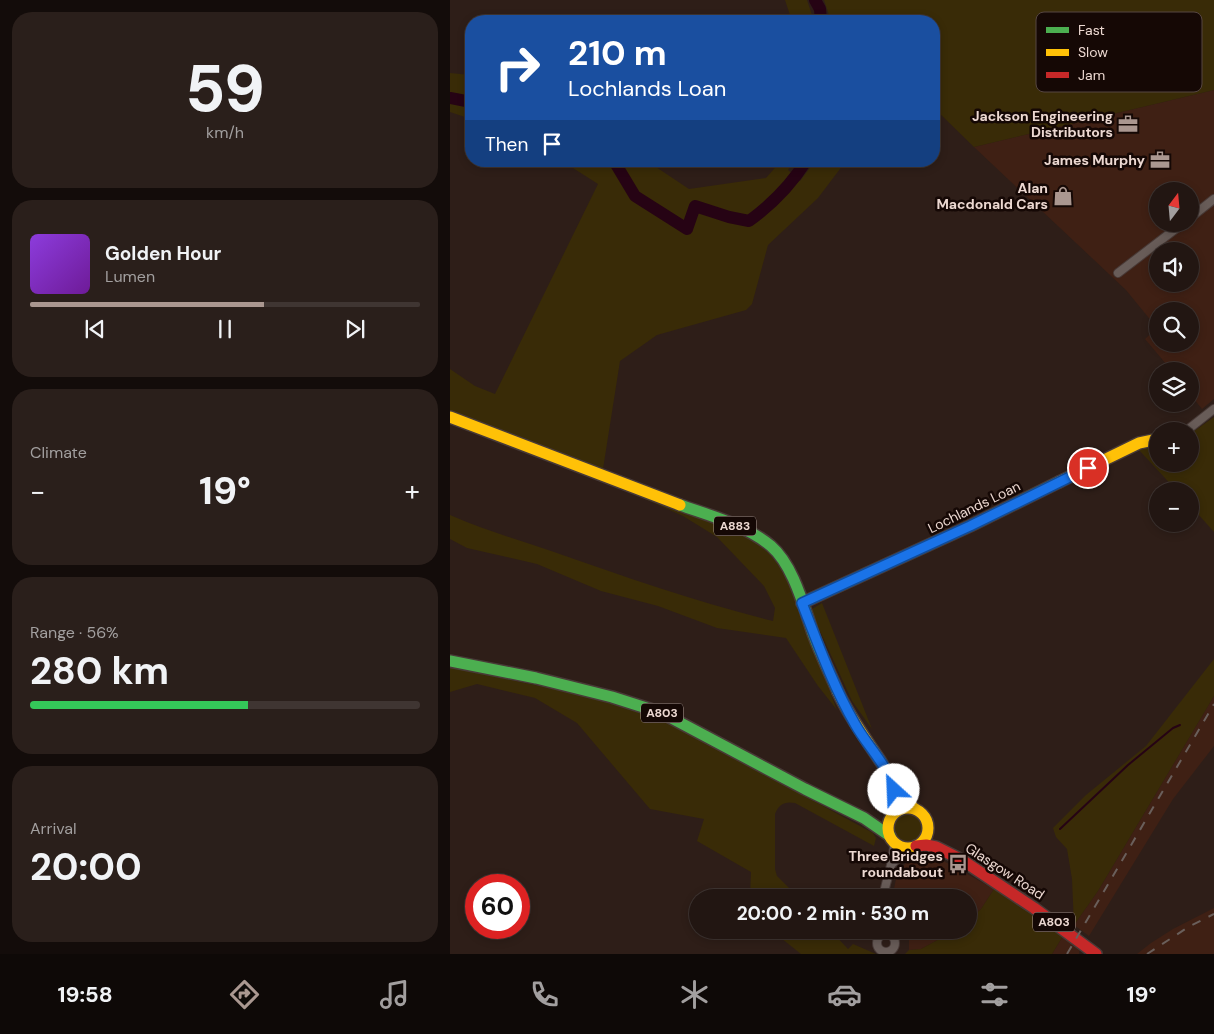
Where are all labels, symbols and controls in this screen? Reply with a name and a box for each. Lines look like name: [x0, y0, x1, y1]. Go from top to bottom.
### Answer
legend: [1036, 12, 1202, 92]
text: Fast: [1078, 21, 1105, 39]
text: 210 m: [568, 30, 667, 76]
icon: right: [485, 35, 550, 100]
text: Slow: [1078, 43, 1108, 61]
text: 59: [185, 47, 265, 131]
text: Jam: [1078, 66, 1105, 84]
text: Lochlands Loan: [568, 74, 726, 103]
place label: Jackson Engineering Distributors: [972, 107, 1113, 141]
office icon: Jackson Engineering Distributors: [1117, 113, 1139, 135]
text: km/h: [206, 122, 244, 143]
icon: arrive: [538, 130, 566, 158]
text: Then: [485, 132, 528, 157]
office icon: James Murphy: [1149, 149, 1171, 171]
place label: James Murphy: [1044, 151, 1146, 169]
place label: Alan Macdonald Cars: [936, 179, 1048, 213]
north arrow: [1149, 182, 1199, 232]
map controls: [1149, 182, 1199, 532]
shop icon: Alan Macdonald Cars: [1052, 185, 1074, 207]
text: Golden Hour: [105, 241, 221, 266]
button: sound: [1149, 242, 1199, 292]
text: Lumen: [105, 266, 155, 287]
button: search: [1149, 302, 1199, 352]
icon: previous: [81, 315, 109, 343]
icon: pause: [211, 315, 239, 343]
icon: next: [341, 315, 369, 343]
button: layers: [1149, 362, 1199, 412]
button: +: [1149, 422, 1199, 472]
text: Climate: [30, 442, 87, 463]
pin: [1067, 447, 1109, 489]
icon: arrive: [1074, 454, 1102, 482]
text: 19°: [199, 466, 251, 516]
text: −: [30, 473, 45, 510]
text: +: [405, 473, 420, 510]
street label: Lochlands Loan: [925, 477, 1023, 537]
button: −: [1149, 482, 1199, 532]
road number: A883: [714, 516, 756, 536]
text: Range · 56%: [30, 622, 119, 643]
text: 280 km: [30, 646, 169, 696]
road number: A803: [641, 704, 683, 722]
position arrow: [867, 763, 919, 815]
text: Arrival: [30, 818, 77, 839]
street label: Glasgow Road: [962, 839, 1048, 903]
text: 20:00: [30, 842, 142, 892]
place label: Three Bridges roundabout: [849, 847, 943, 881]
bus stop icon: Three Bridges roundabout: [947, 853, 969, 875]
speed limit sign: 60: [465, 874, 530, 939]
text: 20:00 · 2 min · 530 m: [737, 901, 929, 926]
road number: A803: [1033, 912, 1075, 932]
icon: directions: [227, 977, 262, 1012]
icon: music: [377, 977, 412, 1012]
icon: phone: [527, 977, 562, 1012]
icon: climate: [677, 977, 712, 1012]
icon: car: [827, 977, 862, 1012]
icon: filters: [977, 977, 1012, 1012]
text: 19:58: [57, 980, 113, 1009]
text: 19°: [1127, 980, 1156, 1009]

